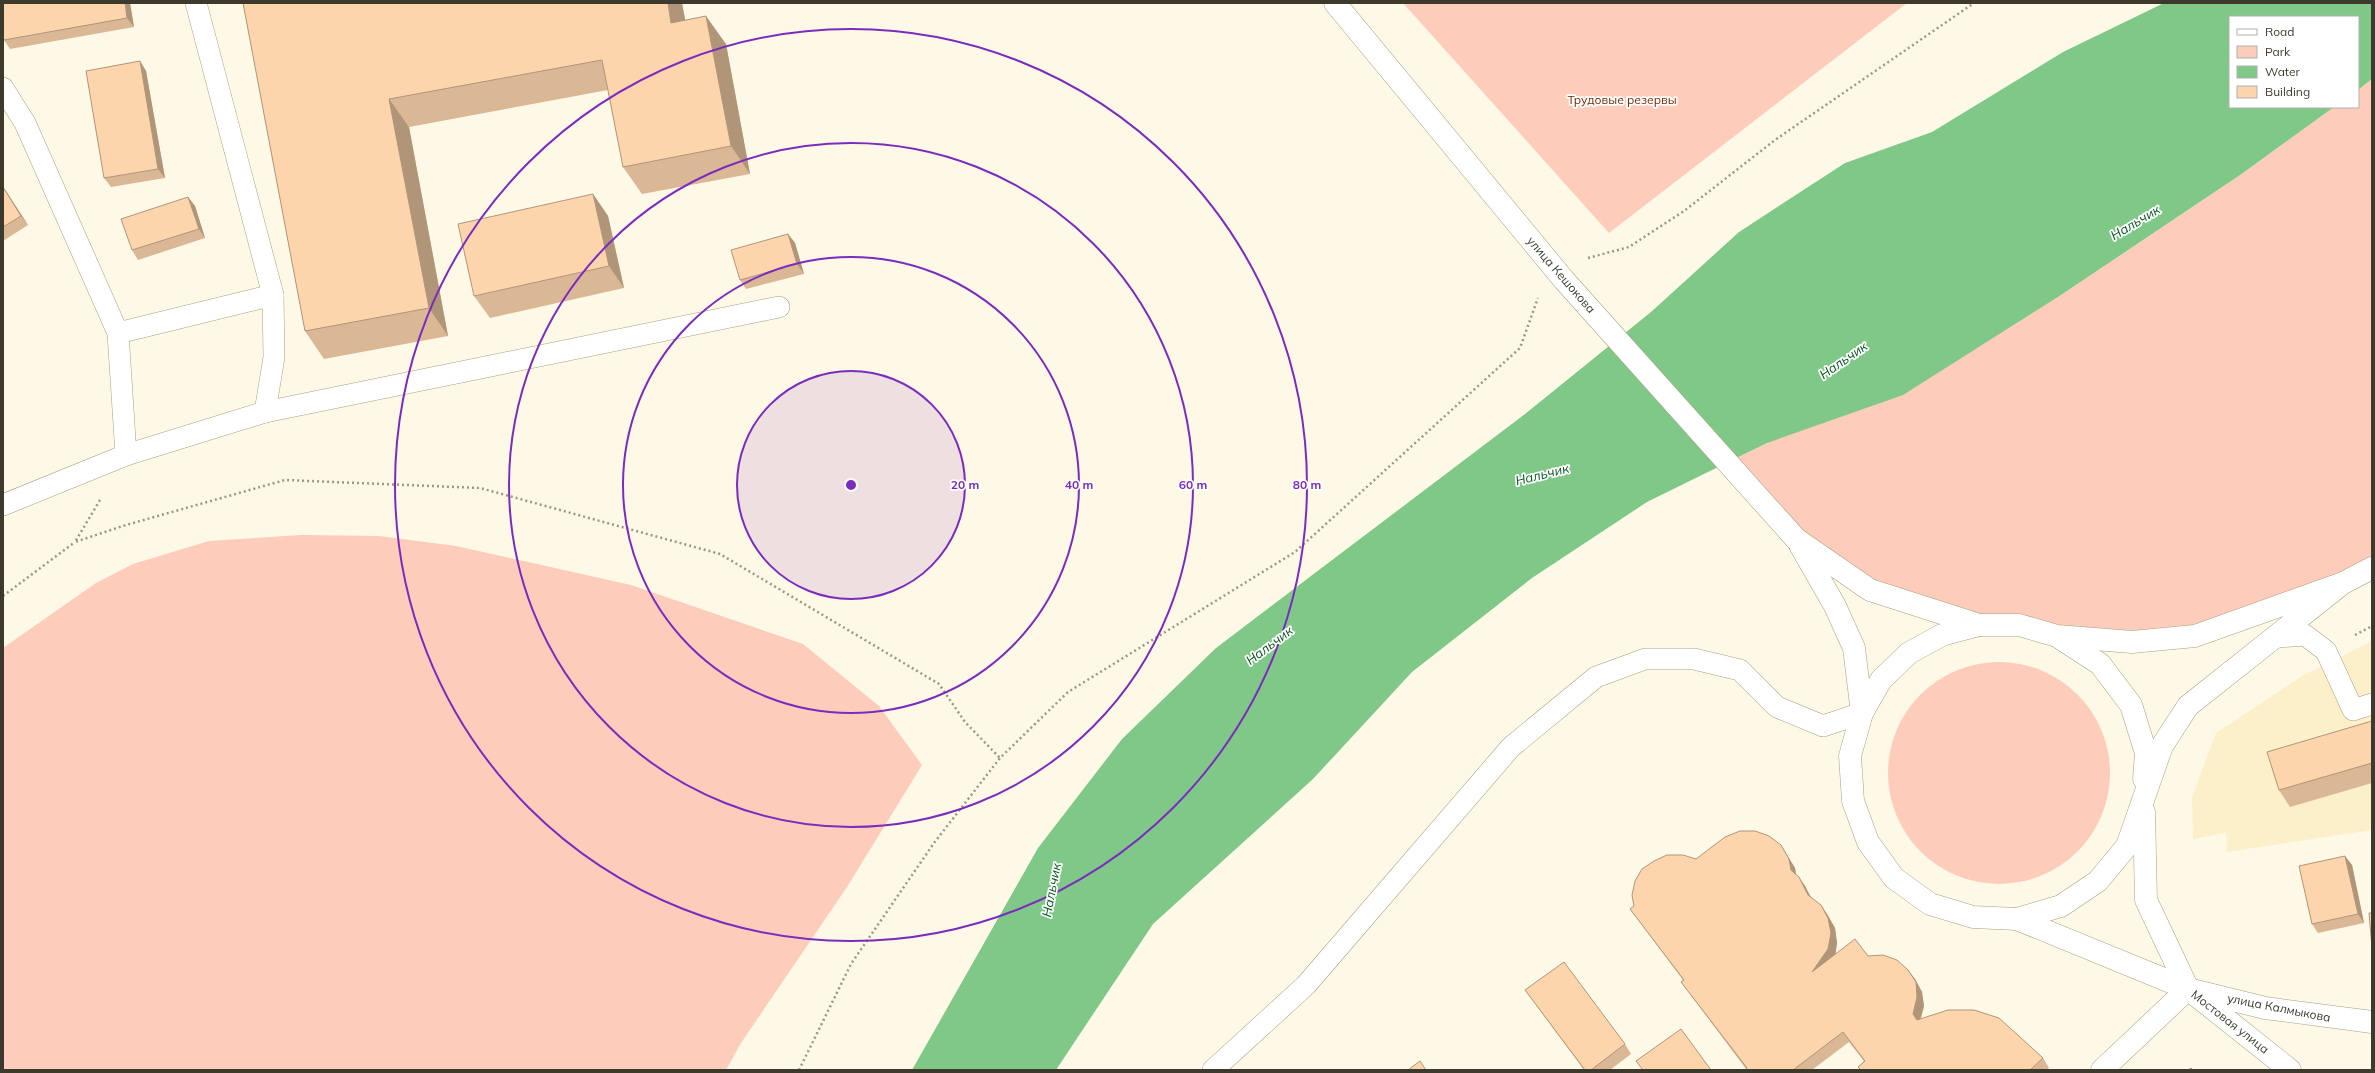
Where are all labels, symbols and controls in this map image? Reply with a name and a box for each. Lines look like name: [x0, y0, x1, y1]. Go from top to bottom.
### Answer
legend: [2229, 16, 2359, 108]
text: Road: [2265, 24, 2294, 39]
text: Park: [2265, 44, 2291, 59]
text: Water: [2265, 64, 2301, 79]
text: Building: [2265, 84, 2310, 99]
park label: Трудовые резервы: [1567, 92, 1677, 107]
water label: Нальчик: [2107, 201, 2163, 243]
street label: улица Кешокова: [1524, 233, 1599, 316]
water label: Нальчик: [1816, 337, 1871, 382]
water label: Нальчик: [1514, 459, 1571, 488]
text: 20 m: [951, 477, 979, 492]
text: 40 m: [1065, 477, 1093, 492]
text: 60 m: [1179, 477, 1207, 492]
text: 80 m: [1293, 477, 1321, 492]
centre of rings: [844, 478, 858, 492]
water label: Нальчик: [1242, 622, 1296, 668]
water label: Нальчик: [1038, 861, 1064, 918]
street label: Мостовая улица: [2188, 987, 2272, 1057]
street label: улица Калмыкова: [2226, 990, 2332, 1025]

